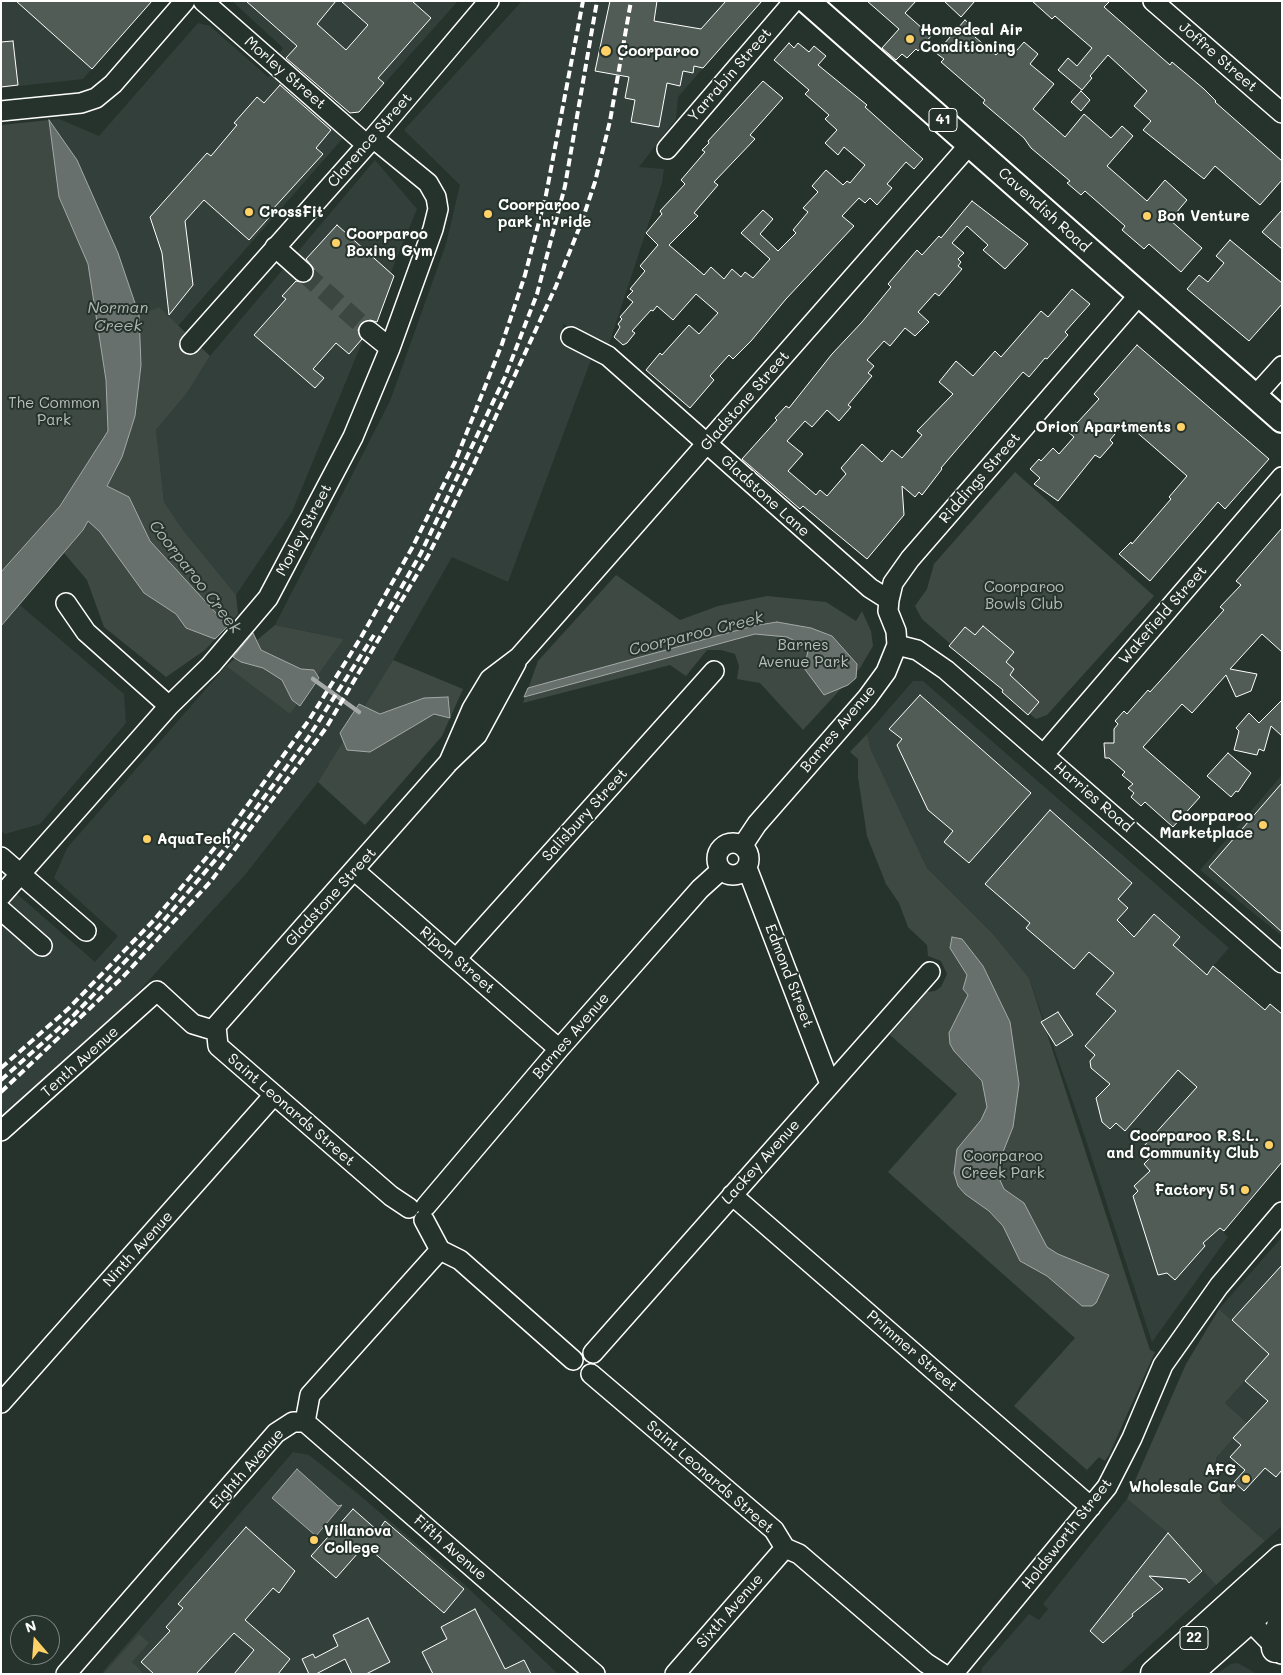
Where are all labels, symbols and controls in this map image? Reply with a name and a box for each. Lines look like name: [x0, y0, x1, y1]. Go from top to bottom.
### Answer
street label: Joffre Street: [1175, 18, 1261, 96]
place label: Homedeal Air Conditioning: [920, 21, 1022, 56]
street label: Yarrabin Street: [684, 24, 776, 126]
street label: Morley Street: [241, 33, 329, 113]
marker: Homedeal Air Conditioning: [904, 33, 916, 45]
place label: Coorparoo: [617, 42, 699, 60]
marker: Coorparoo: [599, 44, 613, 58]
street label: Clarence Street: [324, 89, 416, 191]
road number: 41: [929, 108, 957, 132]
street label: Cavendish Road: [994, 164, 1094, 256]
place label: Coorparoo park 'n' ride: [498, 196, 591, 231]
place label: CrossFit: [259, 203, 324, 221]
marker: CrossFit: [243, 206, 255, 218]
place label: Bon Venture: [1157, 207, 1250, 225]
marker: Coorparoo park 'n' ride: [482, 208, 494, 220]
marker: Bon Venture: [1141, 210, 1153, 222]
place label: Coorparoo Boxing Gym: [346, 225, 433, 260]
marker: Coorparoo Boxing Gym: [330, 237, 342, 249]
water label: Norman Creek: [88, 298, 148, 336]
street label: Gladstone Street: [697, 347, 793, 455]
park label: The Common Park: [8, 394, 100, 429]
place label: Orion Apartments: [1036, 418, 1171, 436]
marker: Orion Apartments: [1175, 421, 1187, 433]
street label: Riddings Street: [936, 429, 1024, 527]
street label: Gladstone Lane: [717, 451, 813, 541]
street label: Morley Street: [272, 481, 336, 579]
water label: Coorparoo Creek: [145, 517, 245, 637]
street label: Wakefield Street: [1115, 562, 1211, 668]
park label: Coorparoo Bowls Club: [984, 578, 1064, 613]
water label: Coorparoo Creek: [627, 608, 765, 660]
park label: Barnes Avenue Park: [758, 636, 848, 671]
street label: Barnes Avenue: [796, 682, 880, 776]
street label: Harries Road: [1050, 758, 1136, 836]
street label: Salisbury Street: [538, 765, 632, 865]
place label: Coorparoo Marketplace: [1160, 807, 1253, 842]
marker: Coorparoo Marketplace: [1257, 819, 1269, 831]
place label: AquaTech: [157, 830, 230, 848]
marker: AquaTech: [141, 833, 153, 845]
street label: Gladstone Street: [282, 844, 380, 950]
street label: Edmond Street: [761, 922, 817, 1030]
street label: Ripon Street: [416, 923, 498, 997]
street label: Barnes Avenue: [529, 989, 613, 1083]
street label: Tenth Avenue: [38, 1023, 122, 1101]
street label: Saint Leonards Street: [224, 1050, 358, 1170]
street label: Lackey Avenue: [718, 1116, 804, 1208]
place label: Coorparoo R.S.L. and Community Club: [1106, 1127, 1259, 1162]
marker: Coorparoo R.S.L. and Community Club: [1263, 1139, 1275, 1151]
park label: Coorparoo Creek Park: [961, 1147, 1045, 1182]
place label: Factory 51: [1155, 1181, 1235, 1199]
marker: Factory 51: [1239, 1184, 1251, 1196]
street label: Ninth Avenue: [99, 1207, 177, 1291]
street label: Primmer Street: [863, 1307, 961, 1395]
street label: Saint Leonards Street: [643, 1417, 777, 1537]
street label: Eighth Avenue: [206, 1425, 288, 1513]
place label: AFG Wholesale Car: [1129, 1461, 1236, 1496]
marker: AFG Wholesale Car: [1240, 1473, 1252, 1485]
street label: Holdsworth Street: [1018, 1475, 1116, 1593]
street label: Fifth Avenue: [410, 1511, 490, 1585]
place label: Villanova College: [324, 1522, 391, 1557]
marker: Villanova College: [308, 1534, 320, 1546]
street label: Sixth Avenue: [693, 1570, 767, 1652]
north arrow: [10, 1615, 60, 1665]
text: N: [23, 1616, 39, 1637]
road number: 22: [1180, 1626, 1208, 1650]

